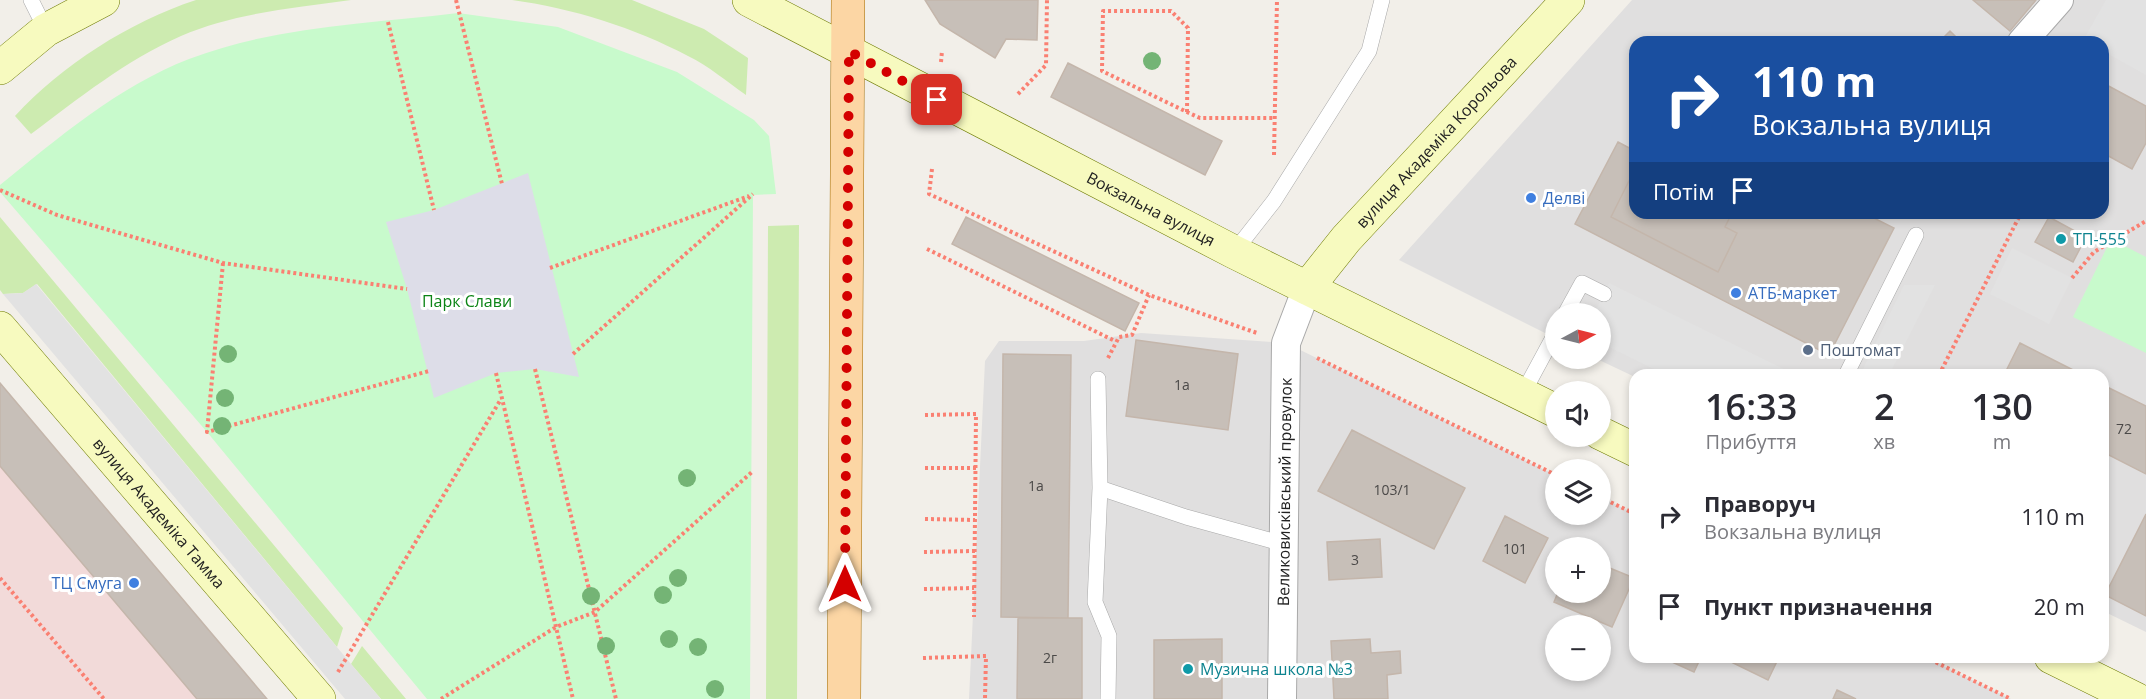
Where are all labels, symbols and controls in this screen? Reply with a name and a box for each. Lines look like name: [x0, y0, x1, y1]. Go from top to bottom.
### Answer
street label: вулиця Академіка Корольова: [1351, 51, 1521, 233]
text: 110 m: [1752, 52, 1876, 109]
icon: right: [1653, 60, 1731, 138]
pin: [911, 74, 962, 125]
icon: arrive: [920, 83, 953, 116]
text: Вокзальна вулиця: [1752, 106, 1992, 143]
street label: Вокзальна вулиця: [1083, 166, 1219, 251]
icon: arrive: [1726, 174, 1759, 207]
text: Потім: [1653, 176, 1714, 206]
place label: Делві: [1543, 187, 1585, 209]
marker: Делві: [1524, 191, 1538, 205]
place label: ТП-555: [2073, 228, 2126, 250]
marker: ТП-555: [2054, 232, 2068, 246]
place label: АТБ-маркет: [1748, 282, 1838, 304]
marker: АТБ-маркет: [1729, 286, 1743, 300]
park label: Парк Слави: [422, 290, 512, 312]
north arrow: [1545, 303, 1611, 369]
map controls: [1545, 303, 1611, 681]
place label: Поштомат: [1820, 339, 1901, 361]
marker: Поштомат: [1801, 343, 1815, 357]
house number: 1а: [1174, 375, 1190, 394]
street label: Великовисківський провулок: [1272, 377, 1297, 606]
button: sound: [1545, 381, 1611, 447]
text: 16:33: [1705, 382, 1797, 431]
text: 2: [1874, 382, 1895, 431]
text: 130: [1971, 382, 2033, 431]
house number: 72: [2116, 419, 2132, 438]
text: Прибуття: [1705, 428, 1797, 455]
text: хв: [1873, 428, 1895, 455]
text: m: [1993, 428, 2011, 455]
street label: вулиця Академіка Тамма: [88, 433, 230, 593]
button: layers: [1545, 459, 1611, 525]
house number: 1а: [1028, 476, 1044, 495]
house number: 103/1: [1373, 480, 1411, 499]
text: Праворуч: [1704, 488, 1816, 518]
icon: right: [1653, 500, 1686, 533]
text: 110 m: [2021, 501, 2085, 531]
text: Вокзальна вулиця: [1704, 518, 1882, 545]
button: +: [1545, 537, 1611, 603]
house number: 101: [1503, 539, 1527, 558]
house number: 3: [1351, 550, 1359, 569]
position arrow: [813, 552, 877, 616]
place label: ТЦ Смуга: [52, 572, 122, 594]
marker: ТЦ Смуга: [127, 576, 141, 590]
icon: arrive: [1653, 590, 1686, 623]
text: Пункт призначення: [1704, 591, 1933, 621]
text: 20 m: [2034, 591, 2085, 621]
button: −: [1545, 615, 1611, 681]
house number: 2г: [1043, 648, 1057, 667]
place label: Музична школа №3: [1200, 658, 1353, 680]
marker: Музична школа №3: [1181, 662, 1195, 676]

